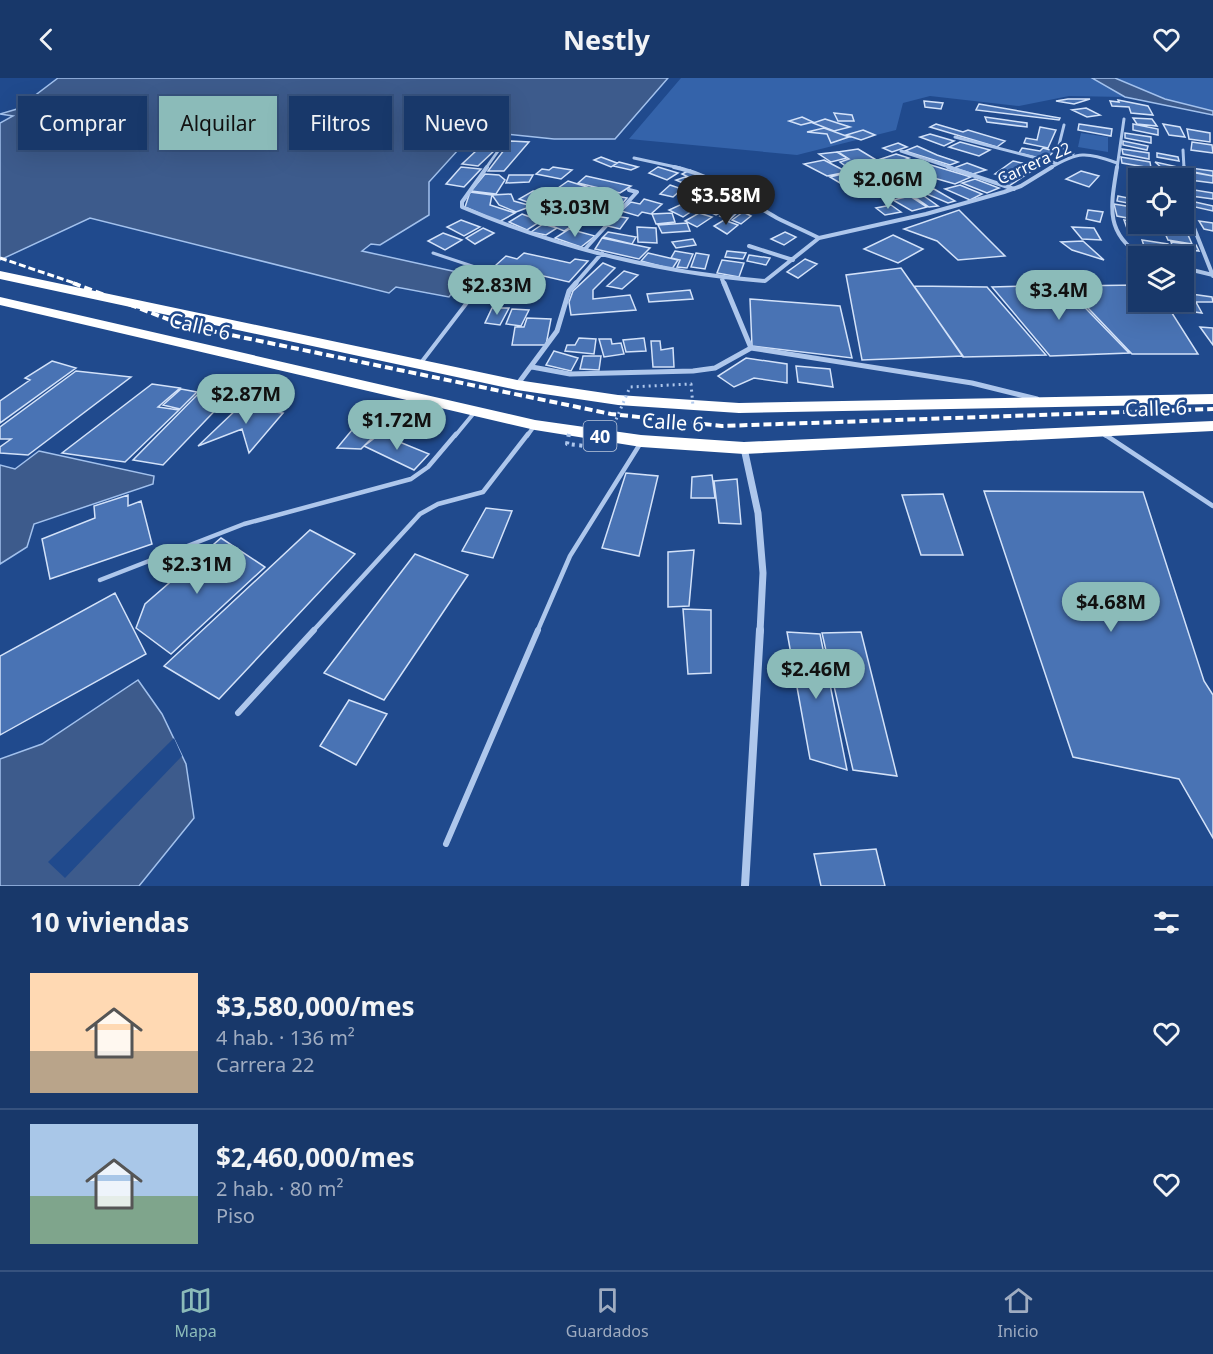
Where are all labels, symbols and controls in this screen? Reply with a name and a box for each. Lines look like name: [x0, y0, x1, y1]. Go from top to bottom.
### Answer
text: Nestly: [563, 21, 650, 58]
icon: back: [30, 23, 63, 56]
icon: heart: [1150, 23, 1183, 56]
chip: Comprar: [18, 96, 147, 150]
chip: Alquilar: [159, 96, 277, 150]
chip: Filtros: [289, 96, 392, 150]
chip: Nuevo: [404, 96, 509, 150]
street label: Carrera 22: [994, 136, 1074, 190]
pin: $2.06M: [839, 159, 937, 210]
text: $2.06M: [853, 165, 923, 192]
map controls: [1128, 168, 1194, 312]
button: locate: [1128, 168, 1194, 234]
pin: $3.58M: [677, 175, 775, 226]
text: $3.58M: [691, 181, 761, 208]
pin: $3.03M: [526, 187, 624, 238]
text: $3.03M: [540, 193, 610, 220]
button: layers: [1128, 246, 1194, 312]
pin: $2.83M: [448, 265, 546, 316]
pin: $3.4M: [1017, 270, 1101, 321]
text: $2.83M: [462, 271, 532, 298]
text: $3.4M: [1030, 276, 1088, 303]
street label: Calle 6: [167, 306, 233, 346]
pin: $2.87M: [197, 374, 295, 425]
text: $2.87M: [211, 380, 281, 407]
street label: Calle 6: [1124, 393, 1188, 423]
pin: $1.72M: [348, 400, 446, 451]
text: $1.72M: [362, 406, 432, 433]
street label: Calle 6: [641, 406, 705, 438]
road number: 40: [584, 421, 616, 451]
pin: $2.31M: [148, 544, 246, 595]
text: $2.31M: [162, 550, 232, 577]
pin: $4.68M: [1062, 582, 1160, 633]
text: $4.68M: [1076, 588, 1146, 615]
pin: $2.46M: [767, 649, 865, 700]
text: $2.46M: [781, 655, 851, 682]
text: 10 viviendas: [30, 904, 189, 940]
icon: filters: [1150, 906, 1183, 939]
text: $3,580,000/mes: [216, 988, 415, 1024]
icon: home: [78, 997, 150, 1069]
icon: heart: [1150, 1017, 1183, 1050]
text: 4 hab. · 136 m²: [216, 1024, 355, 1051]
text: Carrera 22: [216, 1051, 314, 1078]
text: $2,460,000/mes: [216, 1139, 415, 1175]
icon: home: [78, 1148, 150, 1220]
icon: heart: [1150, 1168, 1183, 1201]
text: 2 hab. · 80 m²: [216, 1175, 343, 1202]
text: Piso: [216, 1202, 255, 1229]
tab: Mapa: [174, 1284, 217, 1342]
tab: Guardados: [566, 1284, 649, 1342]
tab: Inicio: [998, 1284, 1038, 1342]

